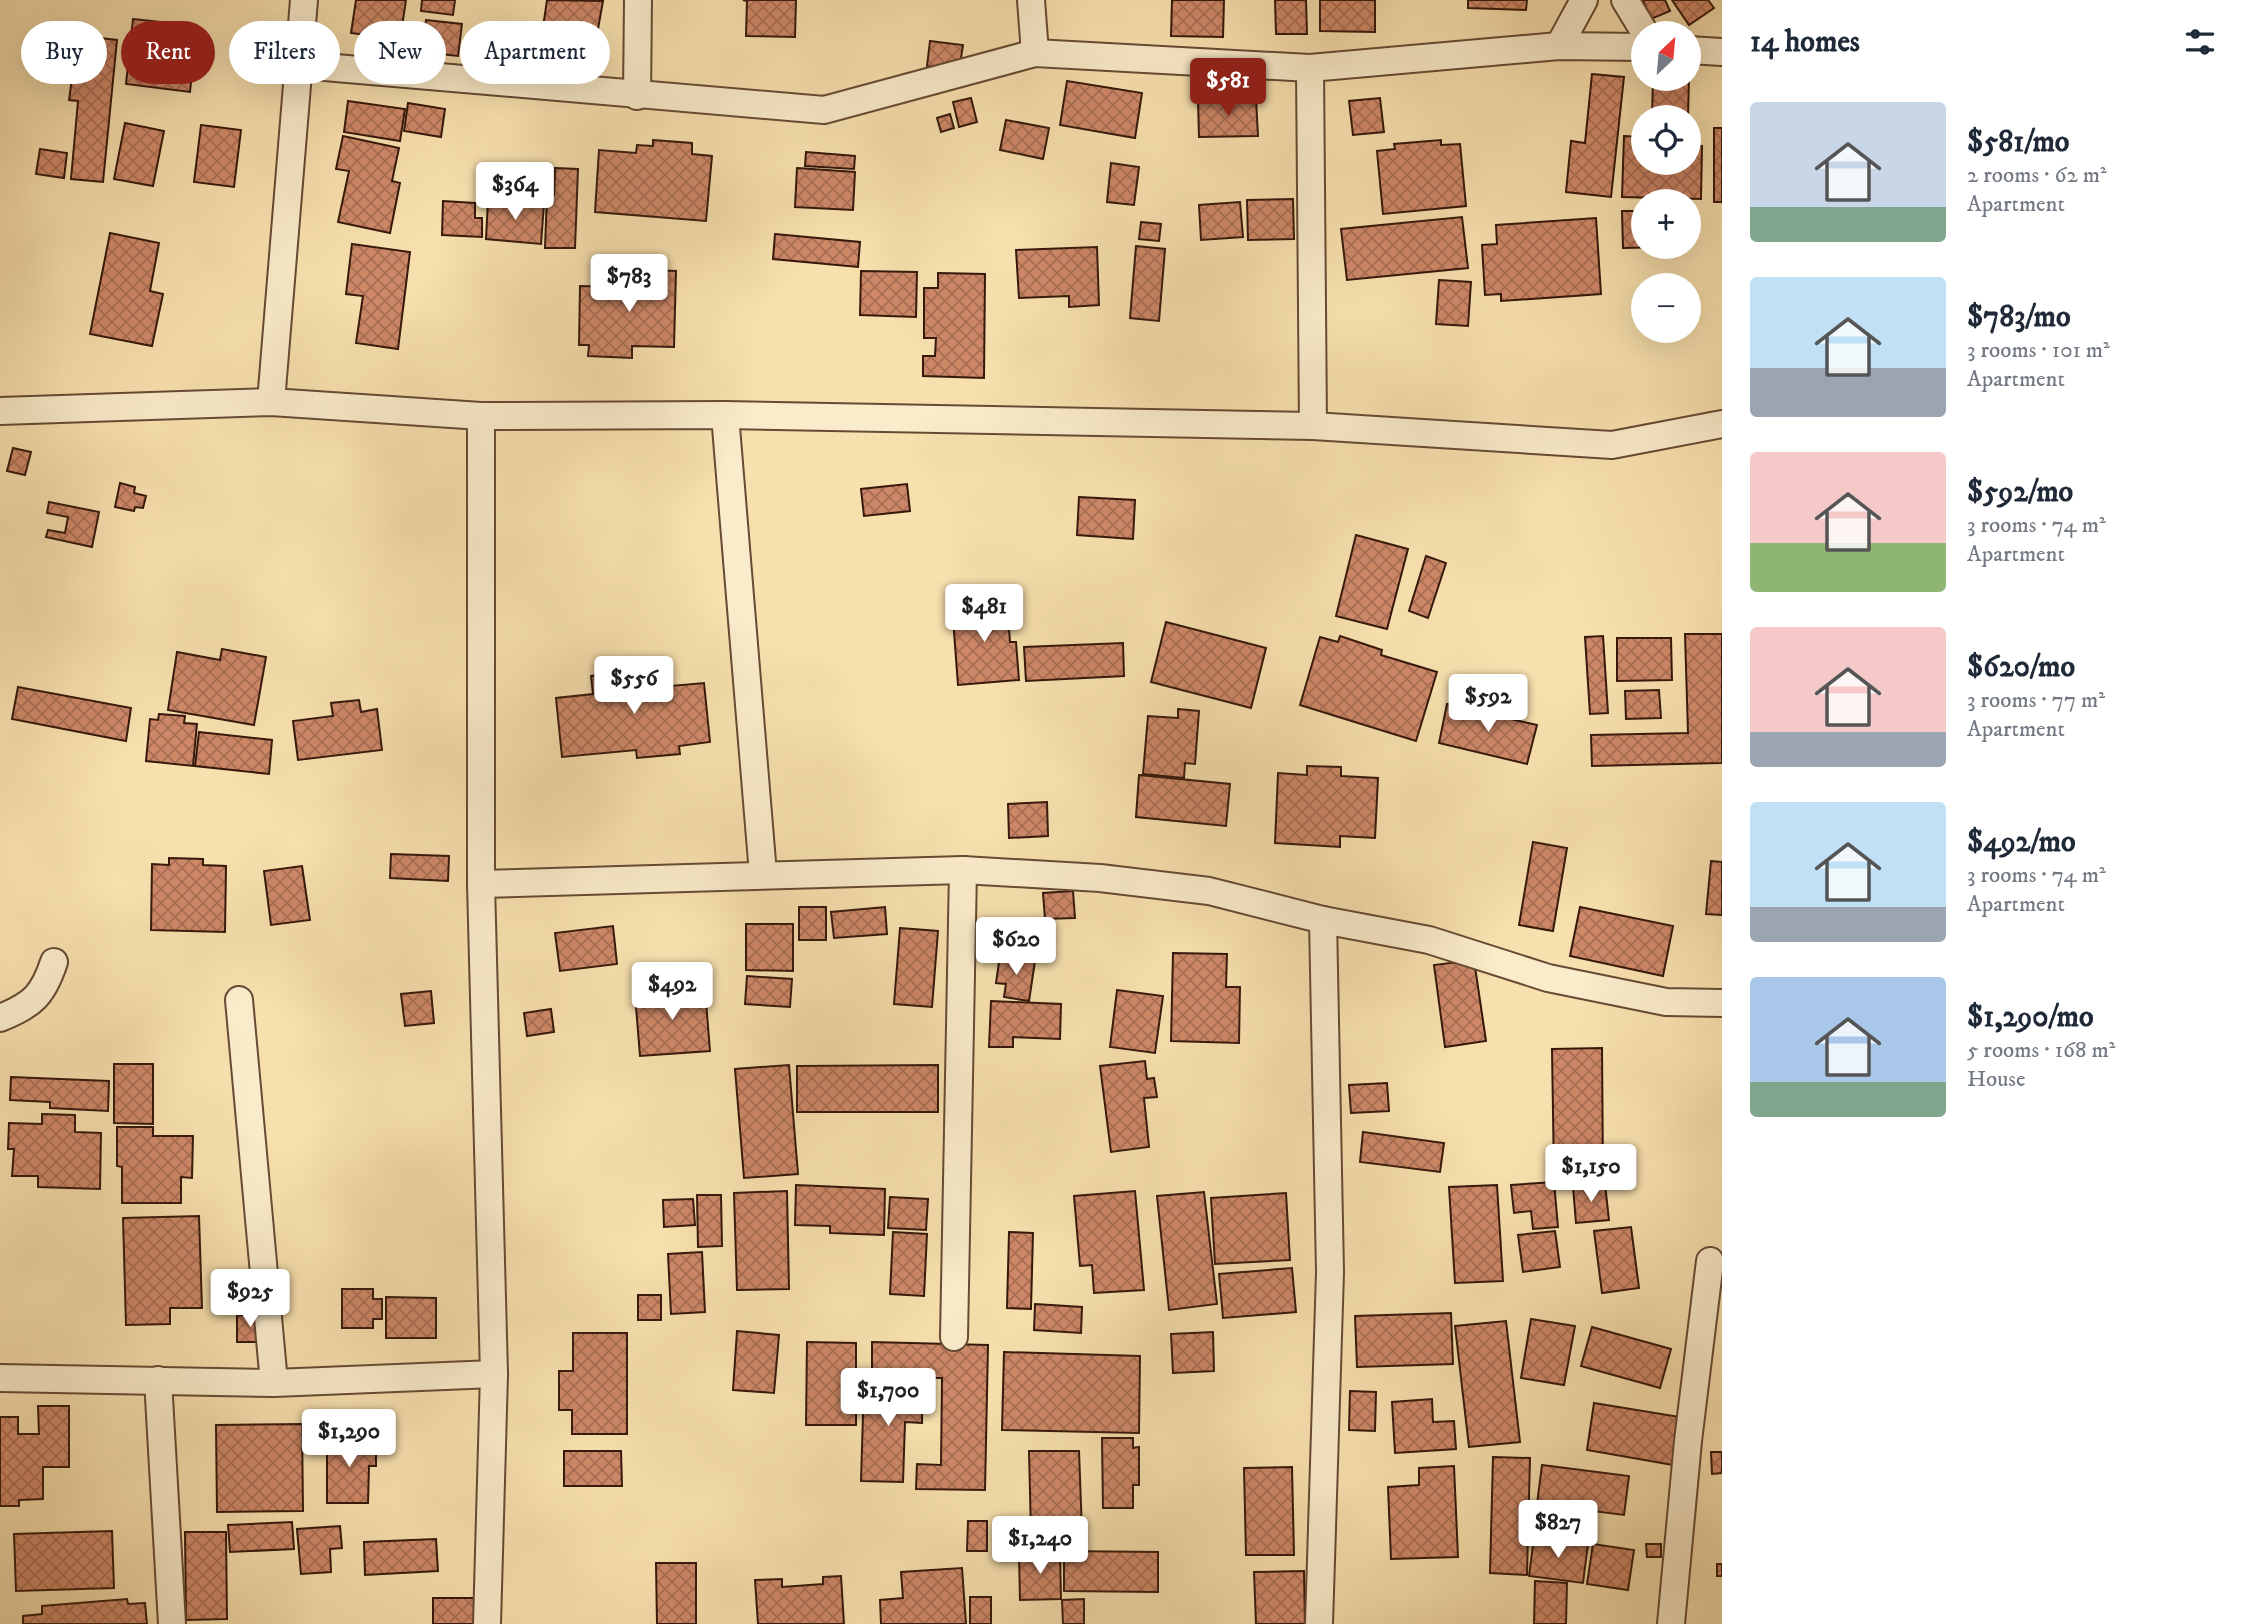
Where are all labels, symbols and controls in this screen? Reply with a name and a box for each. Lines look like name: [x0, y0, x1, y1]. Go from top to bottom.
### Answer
chip: Buy: [21, 21, 107, 84]
chip: Rent: [121, 21, 215, 84]
chip: Filters: [229, 21, 340, 84]
chip: New: [354, 21, 446, 84]
chip: Apartment: [460, 21, 610, 84]
north arrow: [1631, 21, 1701, 91]
map controls: [1631, 21, 1701, 343]
icon: filters: [2181, 23, 2219, 61]
text: 14 homes: [1750, 24, 1860, 61]
pin: $581: [1187, 58, 1269, 118]
text: $581: [1206, 66, 1250, 95]
button: locate: [1631, 105, 1701, 175]
text: $581/mo: [1967, 124, 2069, 161]
icon: home: [1806, 130, 1890, 214]
text: 2 rooms · 62 m²: [1967, 161, 2107, 190]
pin: $364: [474, 162, 556, 222]
text: $364: [492, 170, 538, 199]
button: +: [1631, 189, 1701, 259]
text: Apartment: [1967, 190, 2065, 219]
pin: $783: [588, 254, 670, 314]
text: $783: [607, 262, 651, 291]
button: −: [1631, 273, 1701, 343]
text: $783/mo: [1967, 299, 2071, 336]
icon: home: [1806, 305, 1890, 389]
text: 3 rooms · 101 m²: [1967, 336, 2110, 365]
text: Apartment: [1967, 365, 2065, 394]
text: $592/mo: [1967, 474, 2073, 511]
icon: home: [1806, 480, 1890, 564]
text: 3 rooms · 74 m²: [1967, 511, 2106, 540]
text: Apartment: [1967, 540, 2065, 569]
pin: $481: [943, 584, 1025, 644]
text: $481: [961, 592, 1007, 621]
text: $620/mo: [1967, 649, 2075, 686]
icon: home: [1806, 655, 1890, 739]
pin: $556: [593, 656, 675, 716]
text: $556: [610, 664, 658, 693]
pin: $592: [1447, 674, 1529, 734]
text: $592: [1465, 682, 1511, 711]
text: 3 rooms · 77 m²: [1967, 686, 2105, 715]
text: Apartment: [1967, 715, 2065, 744]
text: $492/mo: [1967, 824, 2076, 861]
icon: home: [1806, 830, 1890, 914]
text: 3 rooms · 74 m²: [1967, 861, 2106, 890]
text: Apartment: [1967, 890, 2065, 919]
pin: $620: [975, 918, 1057, 977]
text: $620: [992, 925, 1040, 954]
pin: $492: [631, 962, 713, 1022]
text: $492: [648, 970, 696, 999]
text: $1,290/mo: [1967, 999, 2094, 1036]
icon: home: [1806, 1005, 1890, 1089]
text: 5 rooms · 168 m²: [1967, 1036, 2115, 1065]
text: House: [1967, 1065, 2025, 1094]
pin: $1,150: [1534, 1144, 1648, 1204]
text: $1,150: [1561, 1152, 1621, 1181]
pin: $925: [209, 1270, 291, 1329]
text: $925: [227, 1277, 273, 1306]
pin: $1,700: [831, 1368, 945, 1428]
text: $1,700: [857, 1376, 919, 1405]
pin: $1,290: [292, 1410, 406, 1469]
text: $1,290: [318, 1417, 380, 1446]
pin: $827: [1517, 1500, 1599, 1560]
text: $827: [1535, 1508, 1581, 1537]
pin: $1,240: [983, 1516, 1097, 1576]
text: $1,240: [1008, 1524, 1072, 1553]

